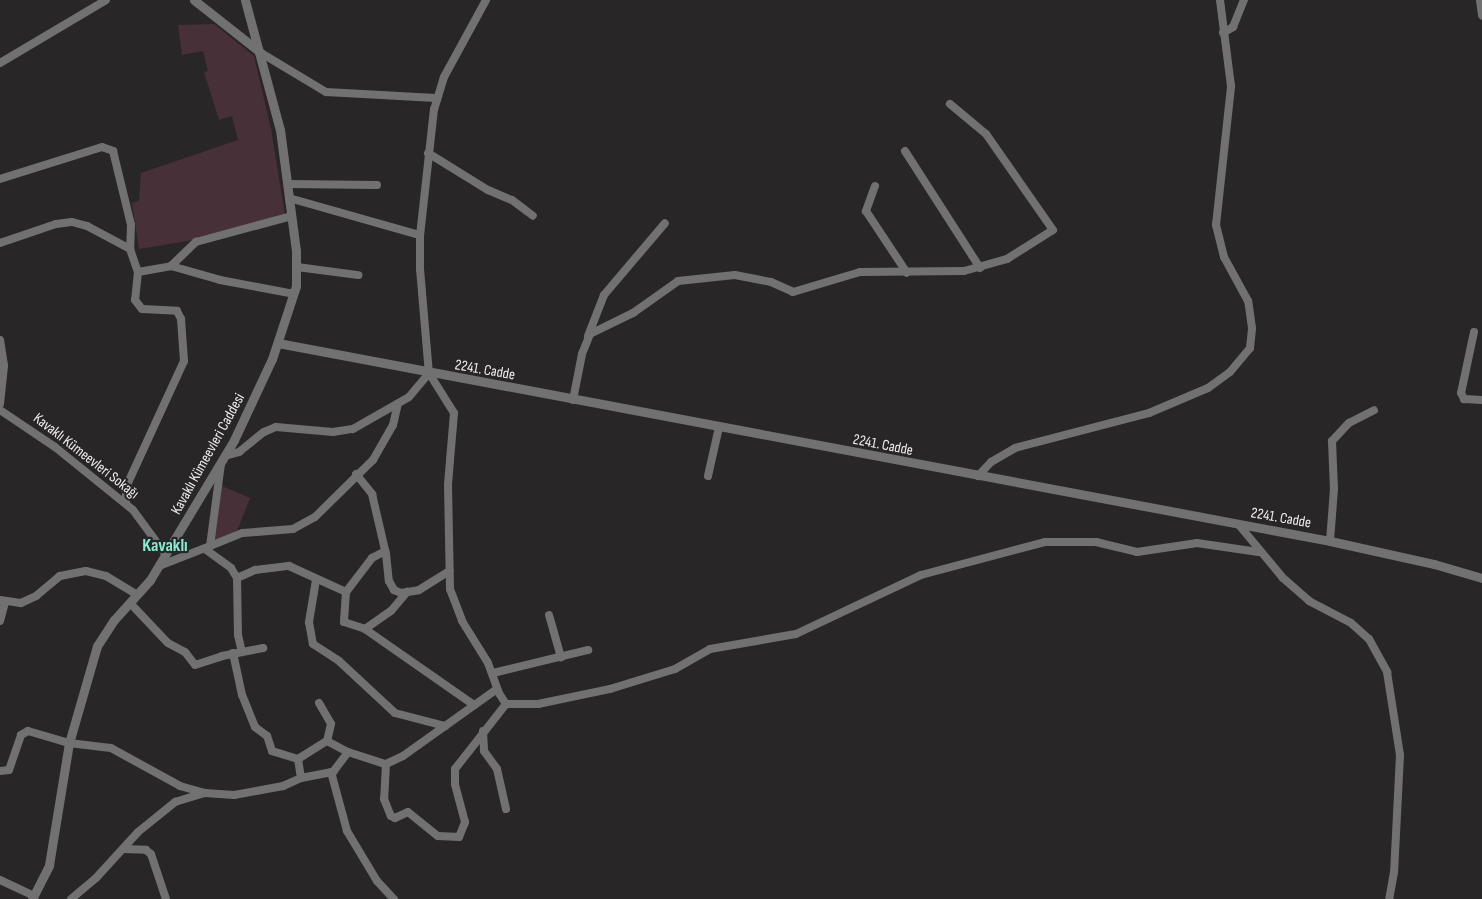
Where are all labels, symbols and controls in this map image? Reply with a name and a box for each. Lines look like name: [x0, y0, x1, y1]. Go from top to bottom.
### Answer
street label: 2241. Cadde: [453, 356, 517, 384]
street label: Kavaklı Kümeevleri Caddesi: [167, 390, 249, 518]
street label: Kavaklı Kümeevleri Sokağı: [30, 409, 142, 503]
street label: 2241. Cadde: [851, 430, 915, 460]
street label: 2241. Cadde: [1249, 504, 1313, 532]
district label: Kavaklı: [142, 535, 188, 557]

